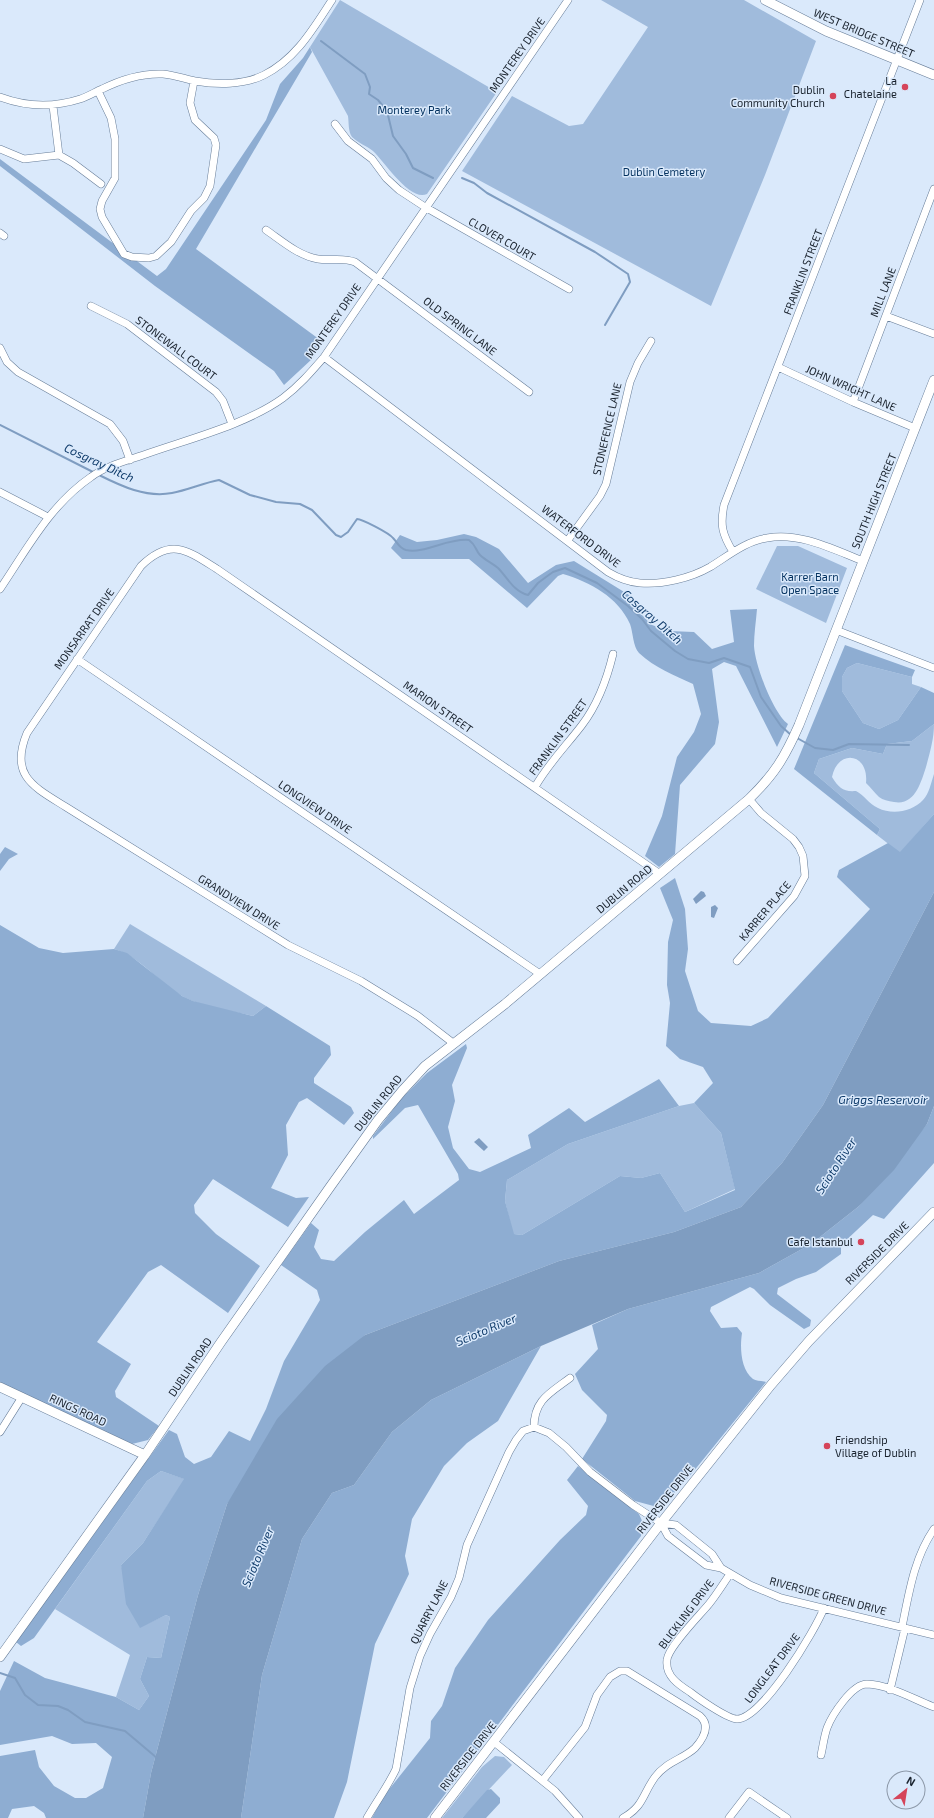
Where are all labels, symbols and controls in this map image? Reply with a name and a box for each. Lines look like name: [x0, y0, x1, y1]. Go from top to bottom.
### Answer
street label: WEST BRIDGE STREET: [812, 5, 917, 60]
street label: MONTEREY DRIVE: [486, 15, 547, 95]
place label: La Chatelaine: [844, 74, 897, 100]
marker: La Chatelaine: [900, 82, 910, 92]
place label: Dublin Community Church: [731, 83, 825, 109]
marker: Dublin Community Church: [828, 91, 838, 101]
park label: Monterey Park: [377, 103, 451, 116]
park label: Dublin Cemetery: [623, 165, 706, 178]
street label: CLOVER COURT: [467, 214, 539, 263]
street label: FRANKLIN STREET: [780, 227, 825, 316]
street label: MILL LANE: [867, 265, 898, 319]
street label: MONTEREY DRIVE: [302, 281, 363, 361]
street label: OLD SPRING LANE: [421, 294, 500, 357]
street label: STONEWALL COURT: [133, 313, 220, 383]
street label: JOHN WRIGHT LANE: [804, 362, 899, 413]
street label: STONEFENCE LANE: [590, 381, 624, 477]
water label: Cosgray Ditch: [62, 440, 137, 485]
street label: SOUTH HIGH STREET: [848, 451, 899, 551]
street label: WATERFORD DRIVE: [539, 502, 623, 569]
park label: Karrer Barn Open Space: [781, 570, 839, 596]
street label: MONSARRAT DRIVE: [51, 586, 116, 672]
water label: Cosgray Ditch: [619, 586, 686, 647]
street label: MARION STREET: [401, 678, 476, 736]
street label: FRANKLIN STREET: [526, 696, 590, 777]
street label: LONGVIEW DRIVE: [276, 777, 354, 836]
street label: DUBLIN ROAD: [593, 862, 654, 916]
street label: GRANDVIEW DRIVE: [196, 871, 283, 932]
street label: KARRER PLACE: [736, 878, 793, 943]
street label: DUBLIN ROAD: [351, 1072, 404, 1133]
water label: Griggs Reservoir: [838, 1092, 928, 1106]
water label: Scioto River: [812, 1135, 859, 1196]
street label: RIVERSIDE DRIVE: [842, 1218, 911, 1287]
place label: Cafe Istanbul: [787, 1235, 854, 1248]
marker: Cafe Istanbul: [856, 1237, 866, 1247]
water label: Scioto River: [453, 1310, 518, 1348]
street label: DUBLIN ROAD: [165, 1335, 214, 1399]
street label: RINGS ROAD: [48, 1391, 109, 1428]
place label: Friendship Village of Dublin: [835, 1433, 916, 1459]
marker: Friendship Village of Dublin: [822, 1441, 832, 1451]
street label: RIVERSIDE DRIVE: [634, 1462, 696, 1536]
water label: Scioto River: [238, 1524, 276, 1589]
street label: RIVERSIDE GREEN DRIVE: [768, 1574, 888, 1617]
street label: BLICKLING DRIVE: [655, 1576, 716, 1651]
street label: QUARRY LANE: [407, 1578, 451, 1646]
street label: LONGLEAT DRIVE: [741, 1630, 802, 1705]
street label: RIVERSIDE DRIVE: [437, 1719, 499, 1793]
north arrow: [886, 1770, 926, 1810]
text: N: [905, 1773, 918, 1789]

